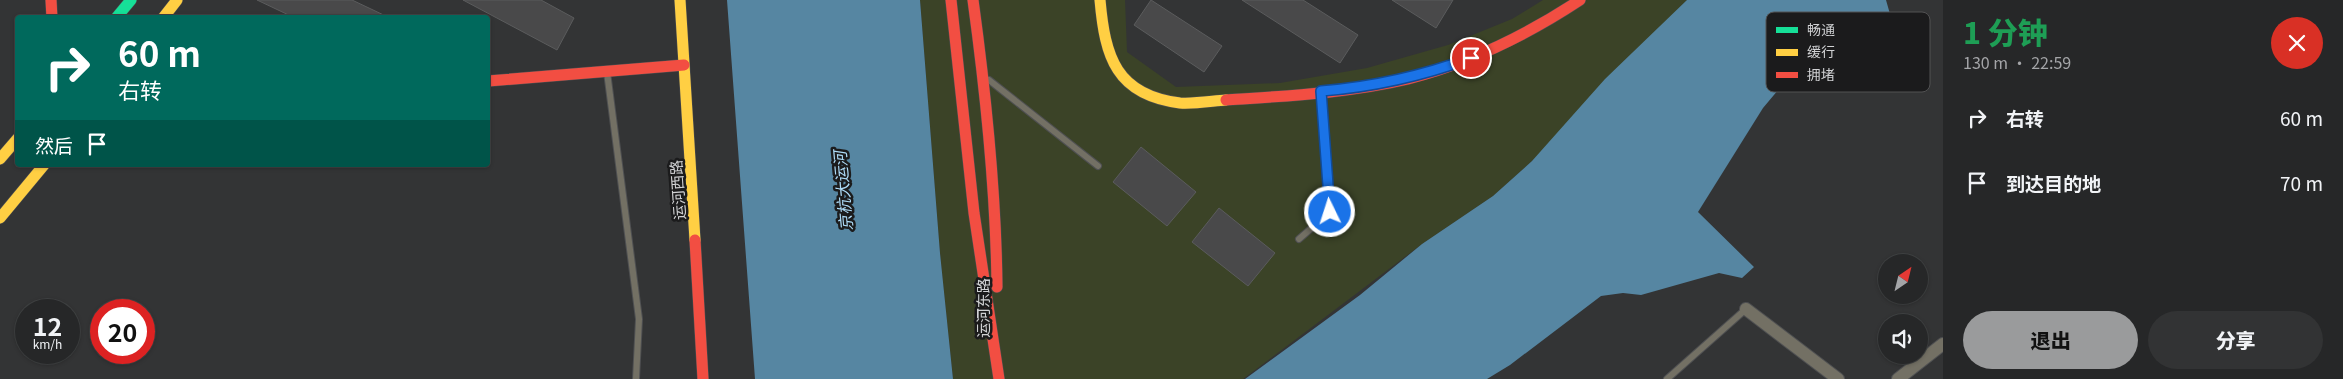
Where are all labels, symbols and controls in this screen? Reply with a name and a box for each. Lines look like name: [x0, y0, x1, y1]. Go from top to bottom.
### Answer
text: 1 分钟: [1963, 9, 2048, 53]
legend: [1766, 12, 1930, 92]
button: close: [2271, 17, 2323, 69]
text: 畅通: [1807, 19, 1835, 39]
text: 60 m: [118, 26, 201, 77]
icon: right: [35, 35, 100, 100]
pin: [1450, 37, 1492, 79]
text: 缓行: [1807, 41, 1835, 61]
icon: arrive: [1457, 44, 1485, 72]
text: 130 m · 22:59: [1963, 50, 2071, 74]
text: 拥堵: [1807, 64, 1835, 84]
text: 右转: [118, 73, 162, 105]
icon: right: [1963, 104, 1991, 132]
text: 右转: [2006, 104, 2044, 131]
text: 60 m: [2280, 104, 2323, 131]
icon: arrive: [83, 130, 111, 158]
text: 然后: [35, 131, 73, 158]
water label: 京杭大运河: [826, 147, 857, 232]
street label: 运河西路: [664, 159, 690, 221]
icon: arrive: [1963, 169, 1991, 197]
text: 到达目的地: [2006, 169, 2101, 196]
text: 70 m: [2280, 169, 2323, 196]
position arrow: [1303, 185, 1355, 237]
north arrow: [1878, 254, 1928, 304]
map controls: [1878, 254, 1928, 364]
street label: 运河东路: [972, 278, 993, 338]
speed limit sign: 20: [90, 299, 155, 364]
text: 12: [33, 307, 62, 343]
button: 退出: [1963, 311, 2138, 369]
button: 分享: [2148, 311, 2323, 369]
button: sound: [1878, 314, 1928, 364]
text: km/h: [33, 335, 62, 352]

